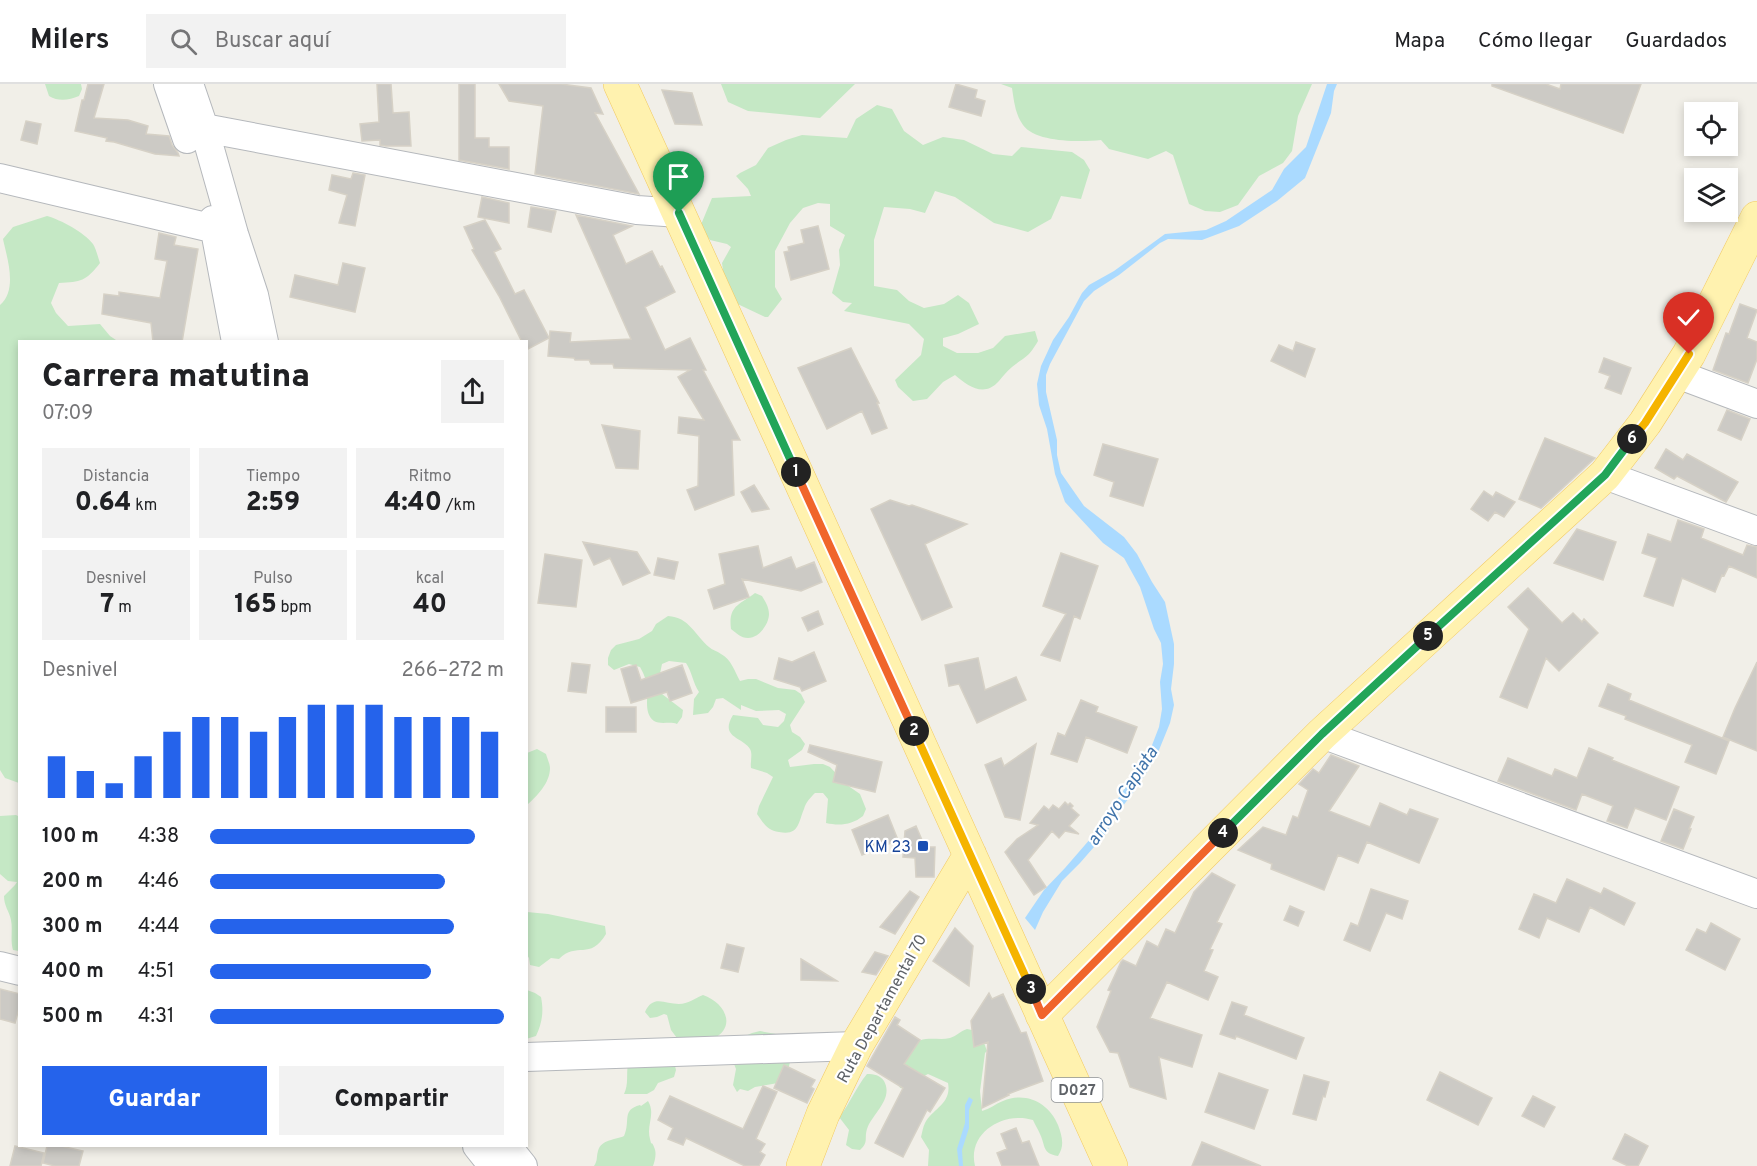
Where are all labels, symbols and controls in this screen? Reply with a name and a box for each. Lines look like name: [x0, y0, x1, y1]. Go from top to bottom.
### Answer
search box: [146, 14, 566, 68]
text: Milers: [30, 23, 110, 59]
icon: search: [167, 25, 200, 58]
text: Buscar aquí: [215, 28, 330, 55]
text: Mapa: [1394, 28, 1445, 55]
text: Cómo llegar: [1478, 28, 1592, 55]
text: Guardados: [1625, 28, 1727, 55]
map controls: [1684, 102, 1738, 222]
button: locate: [1684, 102, 1738, 156]
pin: [653, 151, 704, 213]
icon: arrive: [662, 160, 695, 193]
button: layers: [1684, 168, 1738, 222]
pin: [1663, 292, 1714, 354]
icon: check: [1672, 301, 1705, 334]
text: Carrera matutina: [42, 357, 310, 399]
button: share: [441, 360, 504, 423]
text: 07:09: [42, 401, 93, 427]
pin: 6: [1617, 424, 1647, 454]
text: 6: [1627, 429, 1637, 449]
pin: 1: [781, 457, 811, 487]
text: 1: [793, 462, 799, 482]
text: Distancia: [83, 467, 149, 487]
text: Tiempo: [246, 467, 300, 487]
text: Ritmo: [409, 467, 451, 487]
text: 0.64: [75, 487, 131, 520]
text: 2:59: [246, 487, 300, 520]
text: 4:40: [384, 487, 442, 520]
text: km: [131, 496, 157, 516]
text: /km: [442, 496, 476, 516]
text: Desnivel: [86, 569, 146, 589]
text: Pulso: [253, 569, 293, 589]
text: kcal: [416, 569, 444, 589]
text: 7: [100, 589, 114, 622]
text: 165: [234, 589, 277, 622]
text: 40: [413, 589, 447, 622]
text: m: [114, 598, 132, 618]
text: bpm: [277, 598, 312, 618]
pin: 5: [1413, 621, 1443, 651]
text: 5: [1423, 626, 1433, 646]
text: Desnivel: [42, 658, 118, 684]
text: 266–272 m: [402, 658, 504, 684]
pin: 2: [899, 716, 929, 746]
text: 2: [909, 721, 919, 741]
water label: arroyo Capiata: [1083, 742, 1164, 851]
pin: 4: [1208, 818, 1238, 848]
text: 4: [1218, 823, 1228, 843]
text: 100 m: [42, 824, 99, 850]
text: 4:38: [138, 824, 179, 850]
place label: KM 23: [864, 838, 911, 858]
marker: KM 23: [916, 839, 930, 853]
text: 200 m: [42, 869, 103, 895]
text: 4:46: [138, 869, 179, 895]
text: 300 m: [42, 914, 103, 940]
text: 4:44: [138, 914, 180, 940]
street label: Ruta Departamental 70: [834, 931, 932, 1087]
text: 400 m: [42, 959, 104, 985]
text: 4:51: [138, 959, 175, 985]
pin: 3: [1016, 974, 1046, 1004]
text: 3: [1026, 979, 1036, 999]
text: 500 m: [42, 1004, 103, 1030]
text: 4:31: [138, 1004, 174, 1030]
button: Guardar: [42, 1066, 267, 1135]
button: Compartir: [279, 1066, 504, 1135]
road number: D027: [1052, 1078, 1102, 1102]

